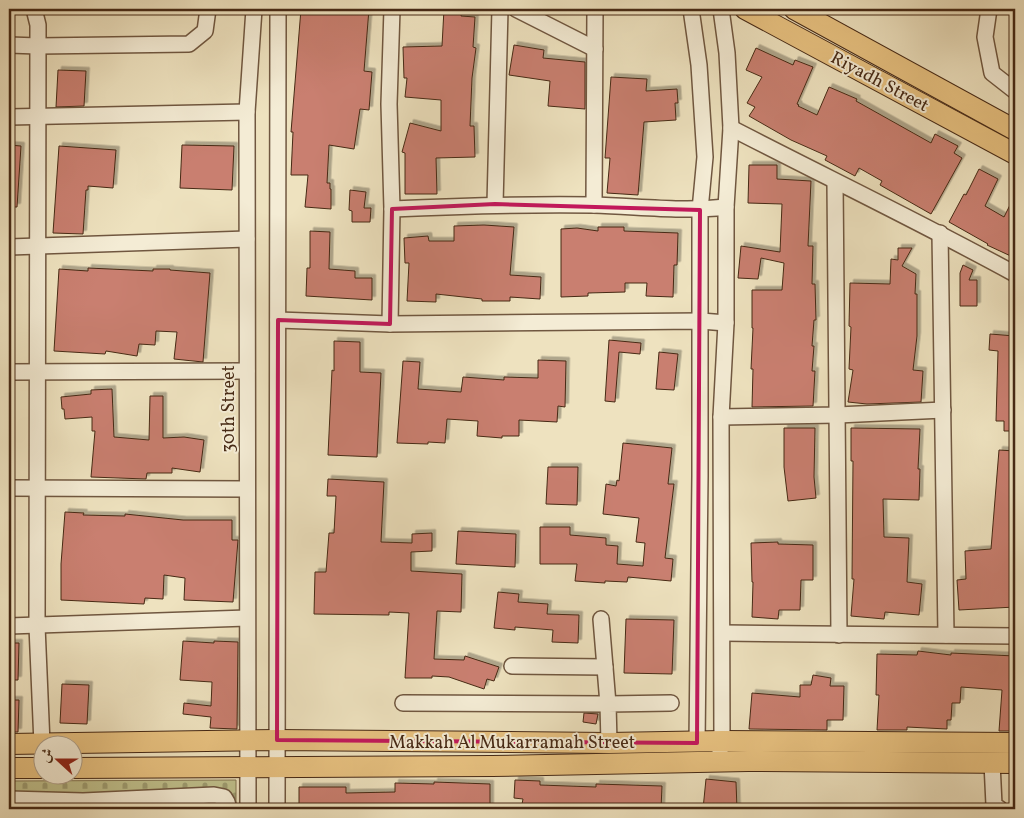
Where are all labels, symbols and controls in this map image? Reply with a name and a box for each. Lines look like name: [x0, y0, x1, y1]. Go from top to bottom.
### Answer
street label: Riyadh Street: [826, 46, 933, 119]
street label: 30th Street: [217, 365, 242, 453]
street label: Makkah Al Mukarramah Street: [389, 731, 635, 756]
north arrow: [32, 736, 82, 786]
text: ش: [36, 746, 59, 766]

